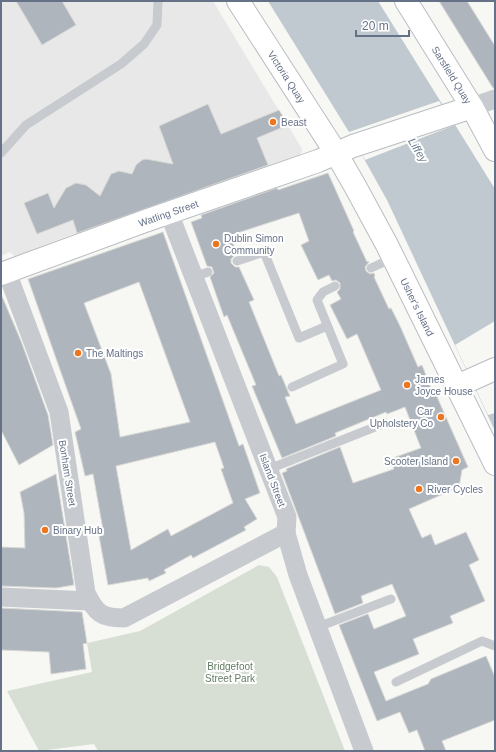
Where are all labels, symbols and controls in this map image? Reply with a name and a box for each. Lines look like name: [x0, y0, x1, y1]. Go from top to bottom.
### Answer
scale bar: [356, 12, 409, 38]
text: 20 m: [362, 19, 389, 33]
street label: Sarsfield Quay: [430, 44, 474, 106]
street label: Victoria Quay: [265, 49, 307, 105]
marker: Beast: [268, 117, 278, 127]
place label: Beast: [281, 117, 307, 128]
water label: Liffey: [406, 136, 431, 166]
street label: Watling Street: [137, 198, 200, 229]
place label: Dublin Simon Community: [224, 233, 283, 256]
marker: Dublin Simon Community: [211, 239, 221, 249]
street label: Usher's Island: [398, 276, 436, 338]
marker: The Maltings: [73, 348, 83, 358]
place label: The Maltings: [86, 348, 143, 359]
place label: James Joyce House: [415, 374, 473, 397]
marker: James Joyce House: [402, 380, 412, 390]
place label: Car Upholstery Co: [370, 406, 434, 429]
marker: Car Upholstery Co: [436, 412, 446, 422]
street label: Bonham Street: [57, 439, 78, 507]
street label: Island Street: [257, 452, 288, 509]
place label: Scooter Island: [384, 456, 448, 467]
marker: Scooter Island: [451, 456, 461, 466]
marker: River Cycles: [414, 484, 424, 494]
place label: River Cycles: [427, 484, 483, 495]
marker: Binary Hub: [40, 525, 50, 535]
place label: Binary Hub: [53, 525, 103, 536]
park label: Bridgefoot Street Park: [205, 661, 256, 684]

